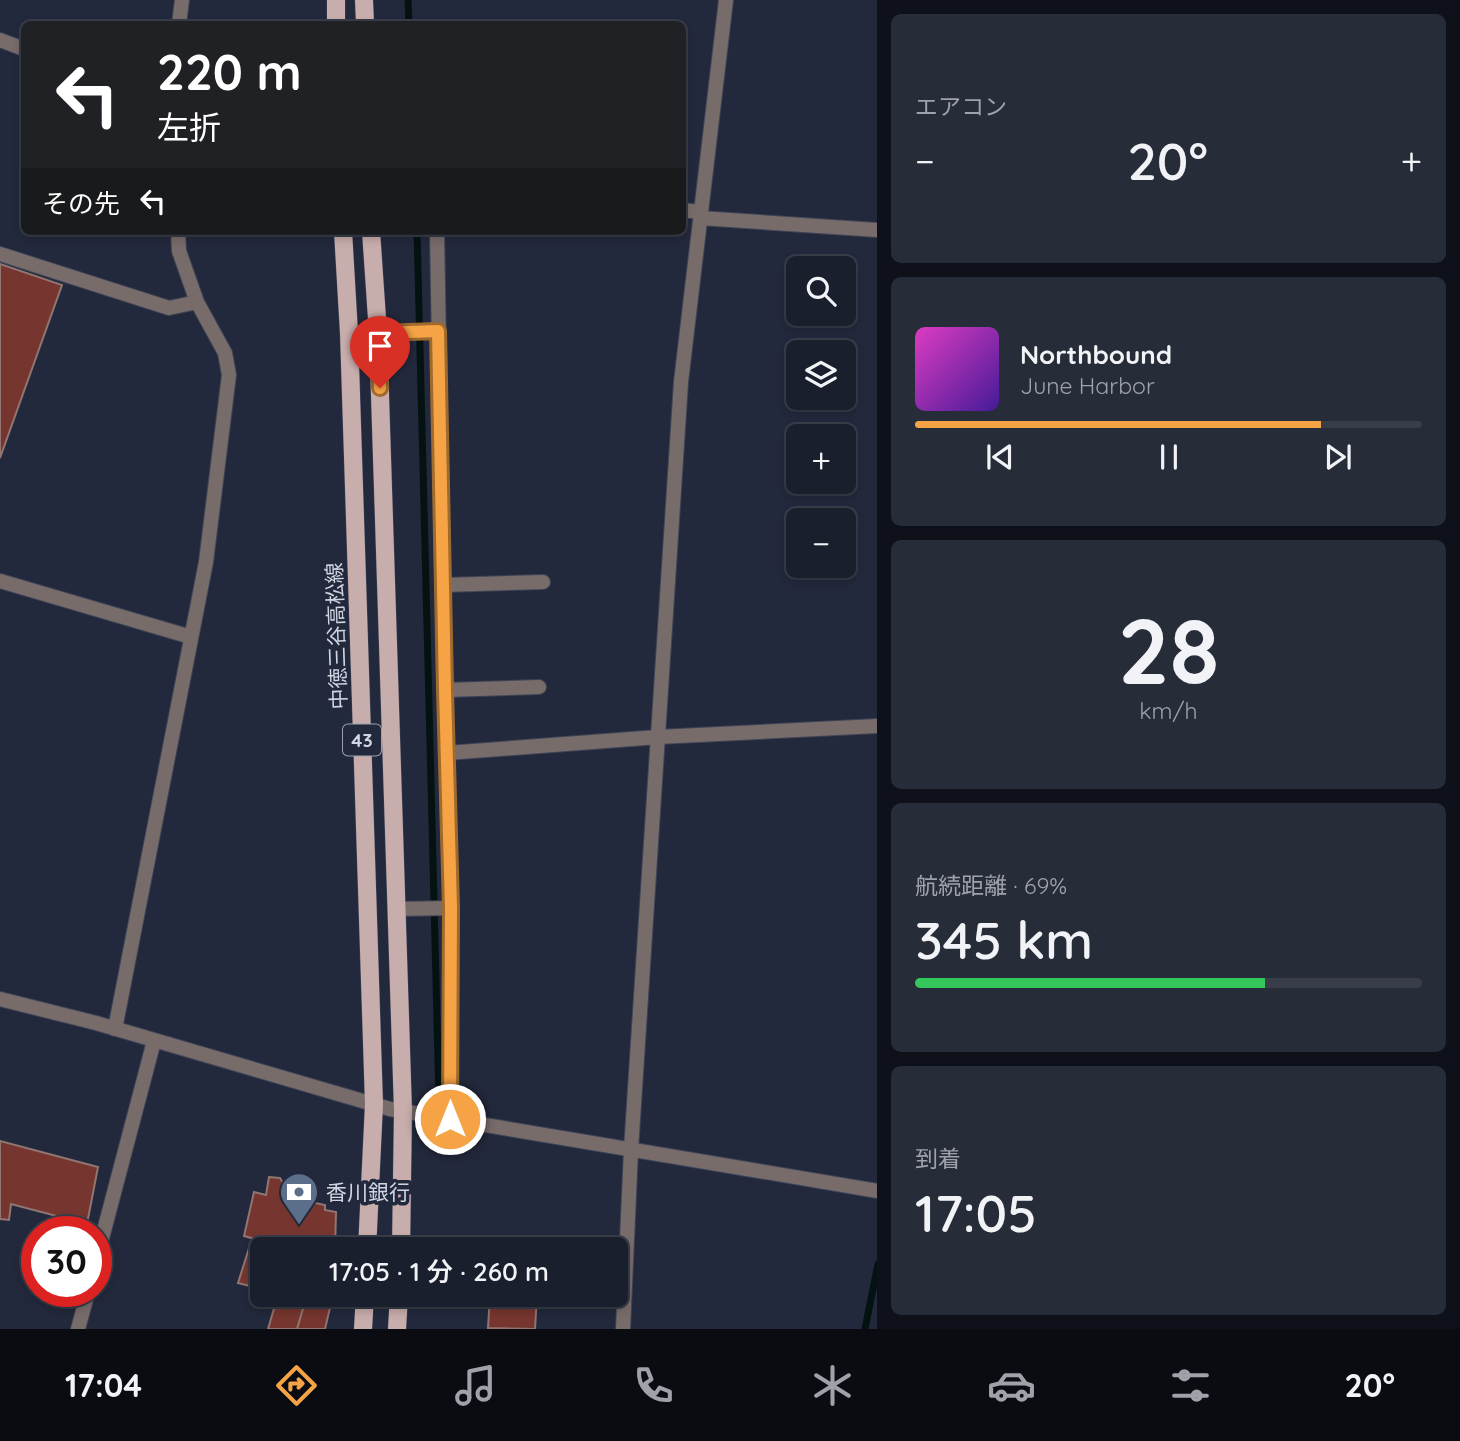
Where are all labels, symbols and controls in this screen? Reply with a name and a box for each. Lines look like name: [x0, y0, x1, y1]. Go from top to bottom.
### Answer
text: 220 m: [157, 41, 302, 102]
icon: left: [42, 49, 133, 140]
text: エアコン: [915, 92, 1007, 121]
text: 左折: [157, 107, 221, 147]
text: 20°: [1127, 128, 1208, 193]
text: −: [915, 137, 935, 185]
text: +: [1401, 137, 1422, 185]
icon: left: [134, 182, 172, 220]
text: その先: [42, 187, 120, 220]
map controls: [786, 256, 856, 578]
button: search: [786, 256, 856, 326]
pin: [350, 316, 410, 388]
icon: arrive: [361, 327, 399, 365]
text: Northbound: [1020, 338, 1172, 371]
button: layers: [786, 340, 856, 410]
text: June Harbor: [1020, 371, 1155, 400]
button: +: [786, 424, 856, 494]
icon: previous: [981, 438, 1019, 476]
icon: pause: [1150, 438, 1188, 476]
icon: next: [1319, 438, 1357, 476]
button: −: [786, 508, 856, 578]
street label: 中徳三谷高松線: [320, 562, 352, 710]
text: 28: [1118, 593, 1219, 707]
text: km/h: [1139, 696, 1198, 725]
road number: 43: [343, 724, 381, 755]
text: 航続距離 · 69%: [915, 871, 1067, 900]
text: 345 km: [915, 907, 1093, 972]
position arrow: [413, 1082, 487, 1156]
text: 到着: [915, 1144, 961, 1173]
bank icon: 香川銀行: [278, 1171, 320, 1226]
place label: 香川銀行: [326, 1179, 410, 1205]
text: 17:05: [915, 1180, 1037, 1245]
speed limit sign: 30: [21, 1216, 112, 1307]
text: 17:05 · 1 分 · 260 m: [329, 1255, 549, 1288]
icon: directions: [272, 1361, 321, 1410]
icon: music: [451, 1361, 500, 1410]
icon: phone: [629, 1361, 678, 1410]
icon: climate: [808, 1361, 857, 1410]
icon: car: [987, 1361, 1036, 1410]
icon: filters: [1166, 1361, 1215, 1410]
text: 17:04: [65, 1365, 142, 1405]
text: 20°: [1345, 1365, 1395, 1405]

